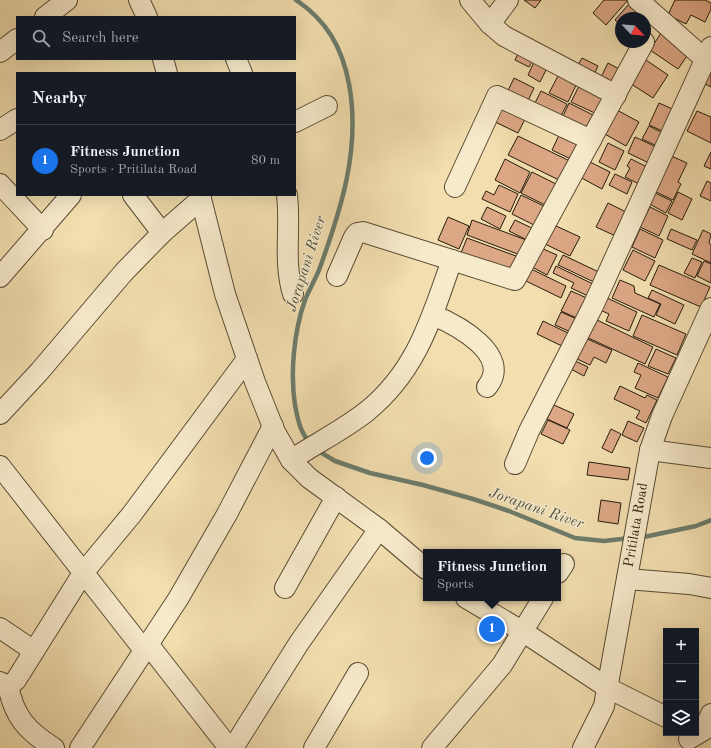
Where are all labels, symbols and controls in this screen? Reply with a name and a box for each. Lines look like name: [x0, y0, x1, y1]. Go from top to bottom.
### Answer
north arrow: [615, 12, 651, 48]
search box: [16, 16, 296, 60]
icon: search: [30, 27, 52, 49]
text: Search here: [62, 31, 139, 46]
text: Nearby: [32, 90, 87, 107]
text: Fitness Junction: [70, 145, 180, 160]
text: 1: [41, 154, 49, 167]
text: 80 m: [251, 154, 280, 167]
text: Sports · Pritilata Road: [70, 163, 197, 176]
water label: Jorapani River: [285, 214, 330, 313]
your location: [417, 448, 437, 468]
street label: Pritilata Road: [622, 482, 650, 568]
water label: Jorapani River: [487, 486, 586, 532]
popup: [423, 549, 561, 601]
text: Fitness Junction: [437, 560, 547, 575]
text: Sports: [437, 578, 474, 591]
pin: 1: [479, 614, 505, 644]
map controls: [663, 628, 699, 736]
button: +: [663, 628, 699, 664]
button: −: [663, 664, 699, 700]
button: layers: [663, 700, 699, 736]

